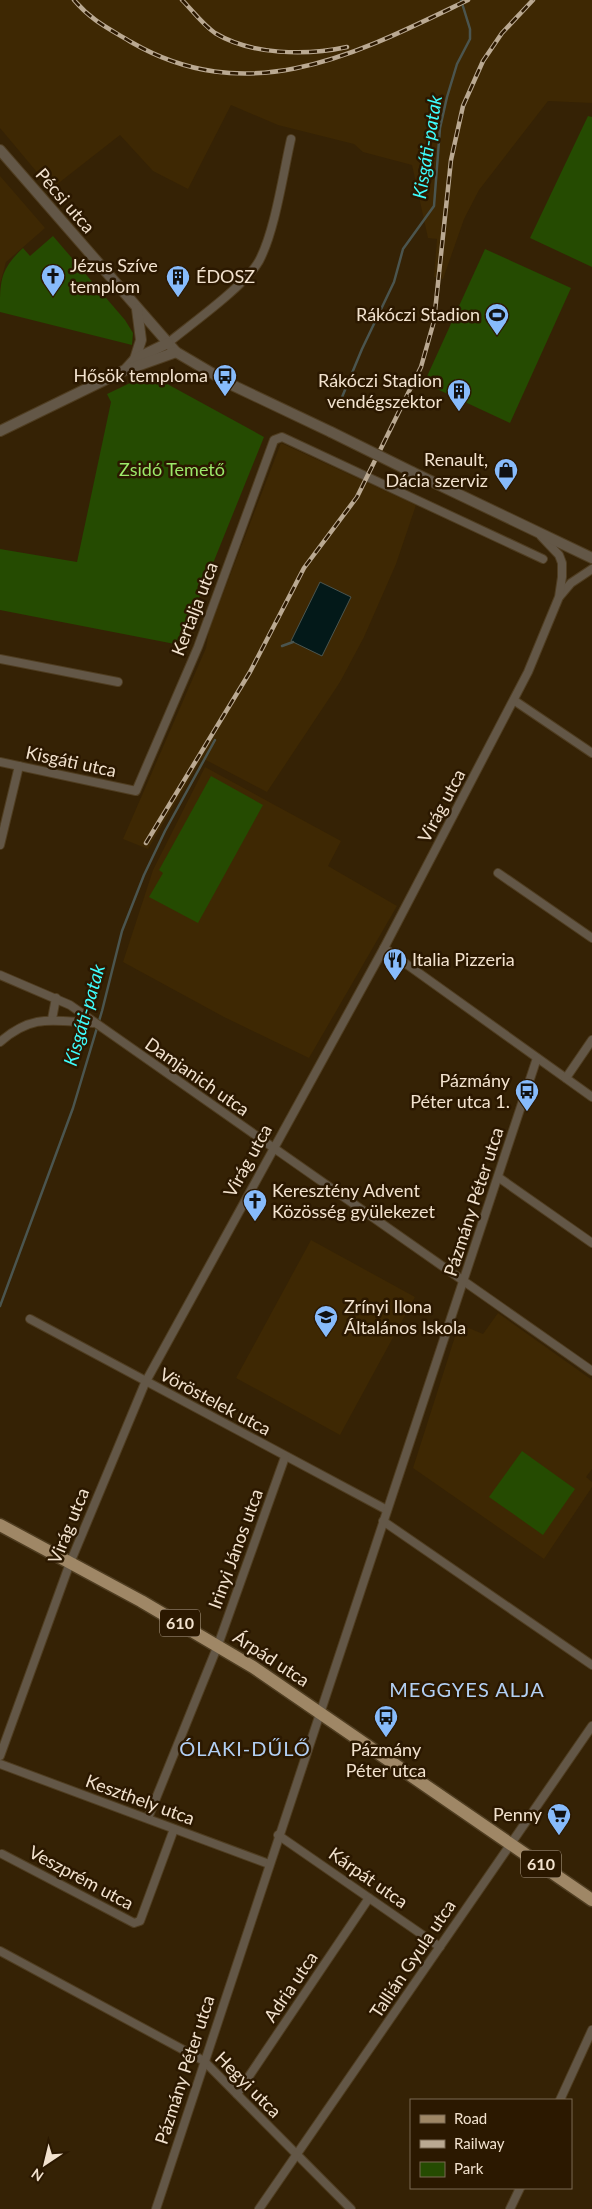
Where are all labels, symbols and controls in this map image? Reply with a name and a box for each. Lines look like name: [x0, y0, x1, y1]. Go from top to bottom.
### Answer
water label: Kisgáti-patak: [407, 92, 446, 200]
street label: Pécsi utca: [31, 163, 100, 237]
place label: Jézus Szíve templom: [70, 254, 158, 297]
church icon: Jézus Szíve templom: [40, 263, 66, 297]
building icon: ÉDOSZ: [165, 264, 191, 298]
place label: ÉDOSZ: [196, 265, 255, 287]
sports icon: Rákóczi Stadion: [484, 302, 510, 336]
place label: Rákóczi Stadion: [356, 303, 480, 325]
bus stop icon: Hősök temploma: [212, 363, 238, 397]
place label: Hősök temploma: [74, 364, 208, 386]
place label: Rákóczi Stadion vendégszektor: [318, 369, 442, 412]
building icon: Rákóczi Stadion vendégszektor: [446, 378, 472, 412]
place label: Renault, Dácia szerviz: [386, 448, 488, 491]
shop icon: Renault, Dácia szerviz: [493, 457, 519, 491]
park label: Zsidó Temető: [119, 458, 225, 480]
street label: Kertalja utca: [166, 559, 222, 659]
street label: Kisgáti utca: [24, 741, 118, 781]
street label: Virág utca: [413, 765, 470, 846]
restaurant icon: Italia Pizzeria: [382, 947, 408, 981]
place label: Italia Pizzeria: [412, 948, 515, 970]
water label: Kisgáti-patak: [58, 960, 109, 1068]
street label: Damjanich utca: [141, 1032, 254, 1120]
place label: Pázmány Péter utca 1.: [410, 1069, 511, 1112]
bus stop icon: Pázmány Péter utca 1.: [514, 1078, 540, 1112]
street label: Virág utca: [218, 1120, 276, 1201]
street label: Pázmány Péter utca: [439, 1125, 507, 1279]
place label: Keresztény Advent Közösség gyülekezet: [272, 1179, 435, 1222]
church icon: Keresztény Advent Közösség gyülekezet: [242, 1188, 268, 1222]
place label: Zrínyi Ilona Általános Iskola: [344, 1295, 466, 1338]
school or university icon: Zrínyi Ilona Általános Iskola: [313, 1304, 339, 1338]
street label: Vöröstelek utca: [156, 1363, 275, 1440]
street label: Virág utca: [43, 1484, 93, 1567]
street label: Irinyi János utca: [203, 1486, 267, 1612]
road number: 610: [160, 1610, 200, 1636]
street label: Árpád utca: [229, 1625, 314, 1691]
district label: MEGGYES ALJA: [389, 1677, 545, 1701]
bus stop icon: Pázmány Péter utca: [373, 1704, 399, 1738]
district label: ÓLAKI-DŰLŐ: [179, 1736, 311, 1760]
place label: Pázmány Péter utca: [346, 1738, 426, 1781]
street label: Keszthely utca: [83, 1769, 198, 1829]
supermarket icon: Penny: [546, 1802, 572, 1836]
place label: Penny: [493, 1803, 543, 1825]
street label: Veszprém utca: [25, 1840, 138, 1914]
street label: Kárpát utca: [325, 1842, 412, 1912]
road number: 610: [521, 1850, 561, 1878]
street label: Tallián Gyula utca: [365, 1895, 460, 2022]
street label: Adria utca: [259, 1947, 322, 2026]
street label: Pázmány Péter utca: [150, 1993, 218, 2147]
street label: Hegyi utca: [211, 2047, 286, 2122]
legend: [410, 2099, 572, 2189]
text: Road: [454, 2109, 487, 2127]
text: Railway: [454, 2134, 505, 2152]
north arrow: [20, 2139, 70, 2189]
text: Park: [454, 2159, 484, 2177]
text: N: [28, 2165, 47, 2185]

